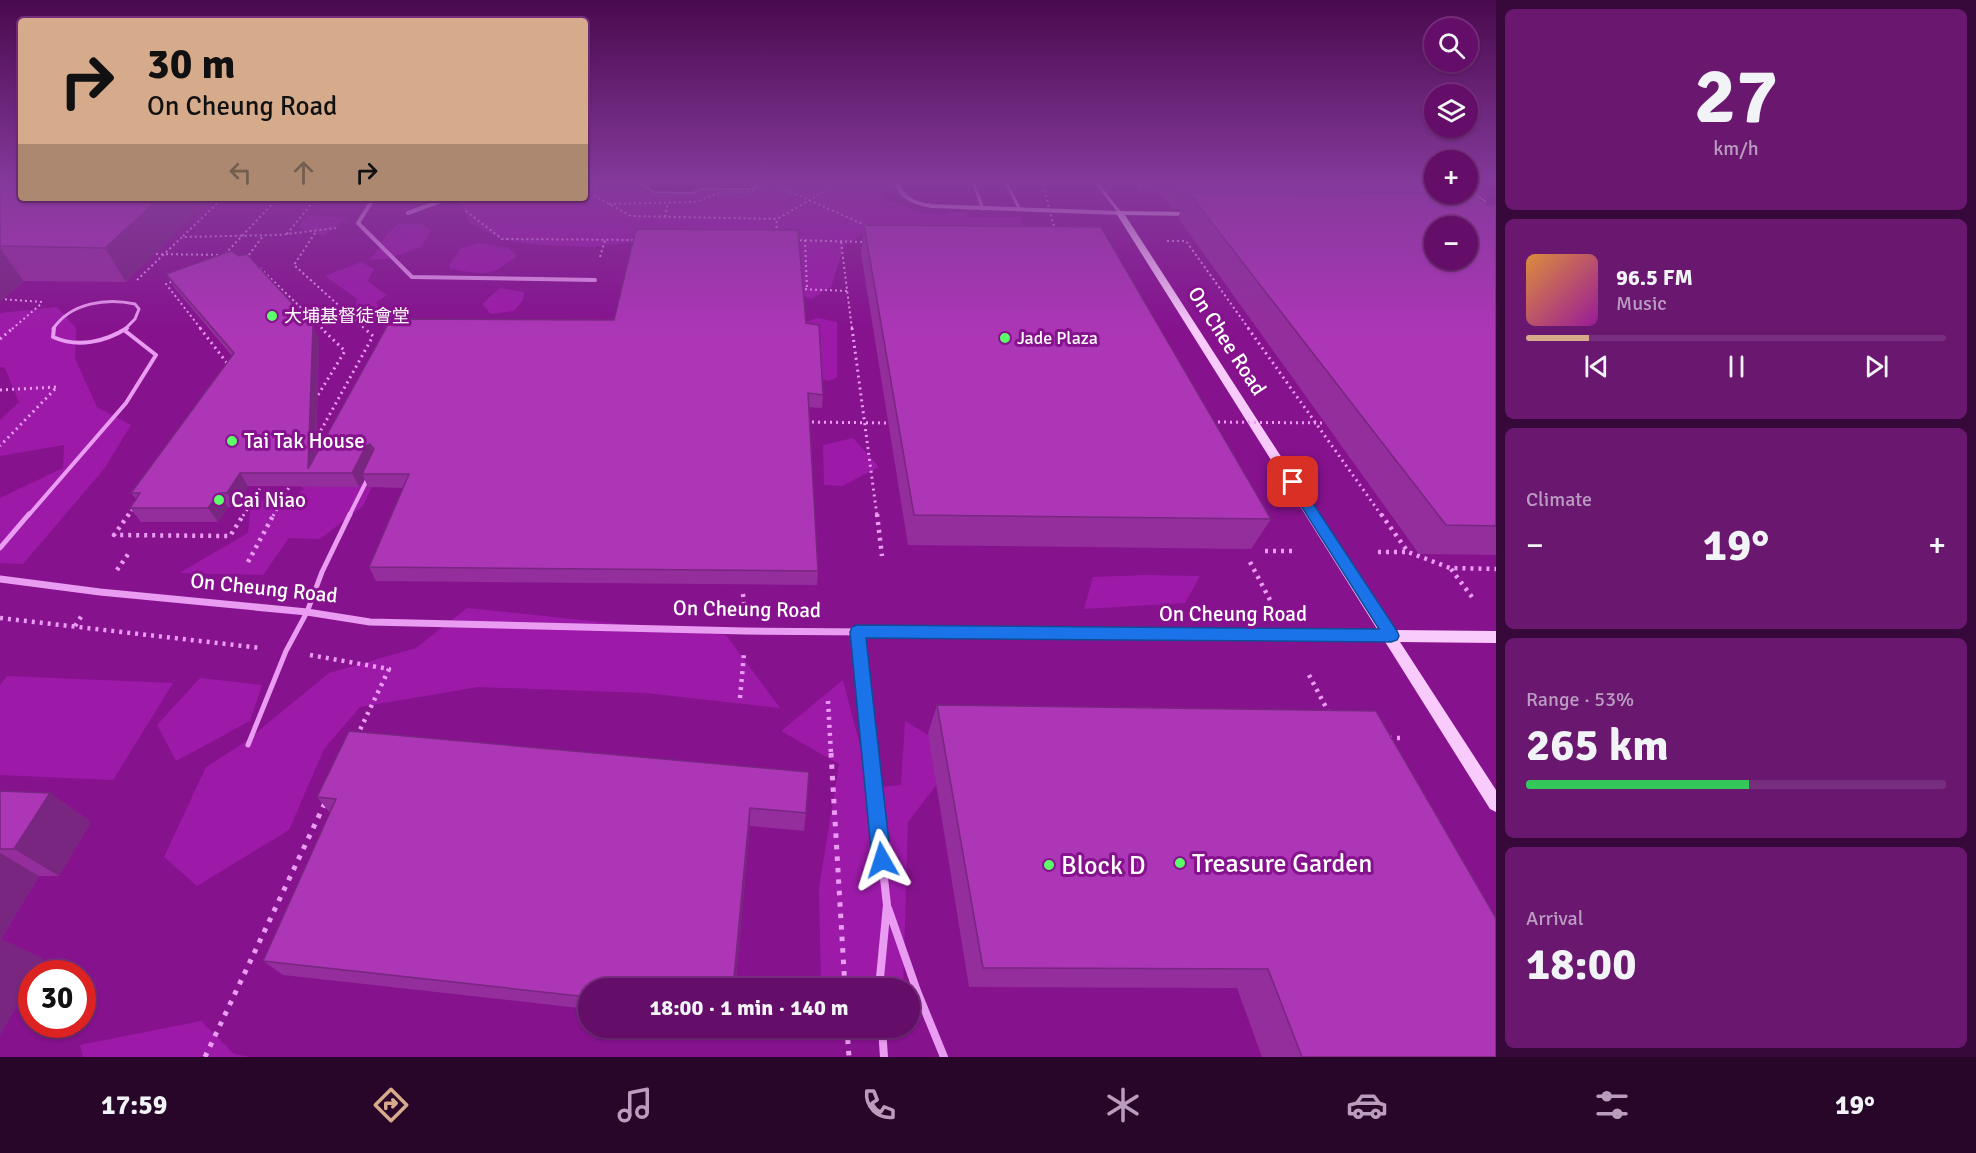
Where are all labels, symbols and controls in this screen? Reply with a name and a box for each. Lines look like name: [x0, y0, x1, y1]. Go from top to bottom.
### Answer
map controls: [1424, 18, 1478, 270]
button: search: [1424, 18, 1478, 72]
text: 30 m: [147, 39, 236, 90]
icon: right: [48, 42, 126, 120]
text: 27: [1694, 49, 1778, 145]
button: layers: [1424, 84, 1478, 138]
text: On Cheung Road: [147, 90, 337, 123]
text: km/h: [1713, 136, 1759, 161]
button: +: [1424, 150, 1478, 204]
icon: left: [224, 156, 257, 189]
icon: ahead: [287, 156, 320, 189]
icon: right: [350, 156, 383, 189]
button: −: [1424, 216, 1478, 270]
text: 96.5 FM: [1616, 264, 1693, 291]
street label: On Chee Road: [1182, 282, 1272, 400]
text: Music: [1616, 291, 1667, 316]
place label: 大埔基督徒會堂: [284, 305, 410, 327]
marker: 大埔基督徒會堂: [265, 309, 279, 323]
place label: Jade Plaza: [1017, 327, 1098, 349]
marker: Jade Plaza: [998, 331, 1012, 345]
icon: previous: [1580, 350, 1613, 383]
icon: pause: [1720, 350, 1753, 383]
icon: next: [1860, 350, 1893, 383]
place label: Tai Tak House: [244, 428, 365, 454]
marker: Tai Tak House: [225, 434, 239, 448]
pin: [1267, 456, 1318, 507]
icon: arrive: [1276, 465, 1309, 498]
place label: Cai Niao: [231, 487, 306, 513]
text: Climate: [1526, 487, 1592, 512]
marker: Cai Niao: [212, 493, 226, 507]
text: 19°: [1703, 518, 1769, 573]
text: −: [1526, 525, 1544, 566]
text: +: [1928, 525, 1946, 566]
street label: On Cheung Road: [189, 567, 339, 609]
street label: On Cheung Road: [673, 595, 821, 623]
street label: On Cheung Road: [1159, 601, 1307, 627]
text: Range · 53%: [1526, 687, 1634, 712]
text: 265 km: [1526, 718, 1669, 773]
position arrow: [850, 828, 914, 892]
place label: Treasure Garden: [1192, 848, 1372, 880]
place label: Block D: [1061, 850, 1146, 882]
marker: Treasure Garden: [1173, 856, 1187, 870]
marker: Block D: [1042, 858, 1056, 872]
text: Arrival: [1526, 906, 1584, 931]
text: 18:00: [1526, 937, 1636, 992]
speed limit sign: 30: [18, 960, 96, 1038]
text: 18:00 · 1 min · 140 m: [649, 994, 849, 1021]
icon: directions: [370, 1084, 412, 1126]
icon: music: [614, 1084, 656, 1126]
icon: phone: [858, 1084, 900, 1126]
icon: climate: [1102, 1084, 1144, 1126]
icon: car: [1346, 1084, 1388, 1126]
icon: filters: [1591, 1084, 1633, 1126]
text: 17:59: [101, 1089, 167, 1122]
text: 19°: [1835, 1089, 1875, 1122]

